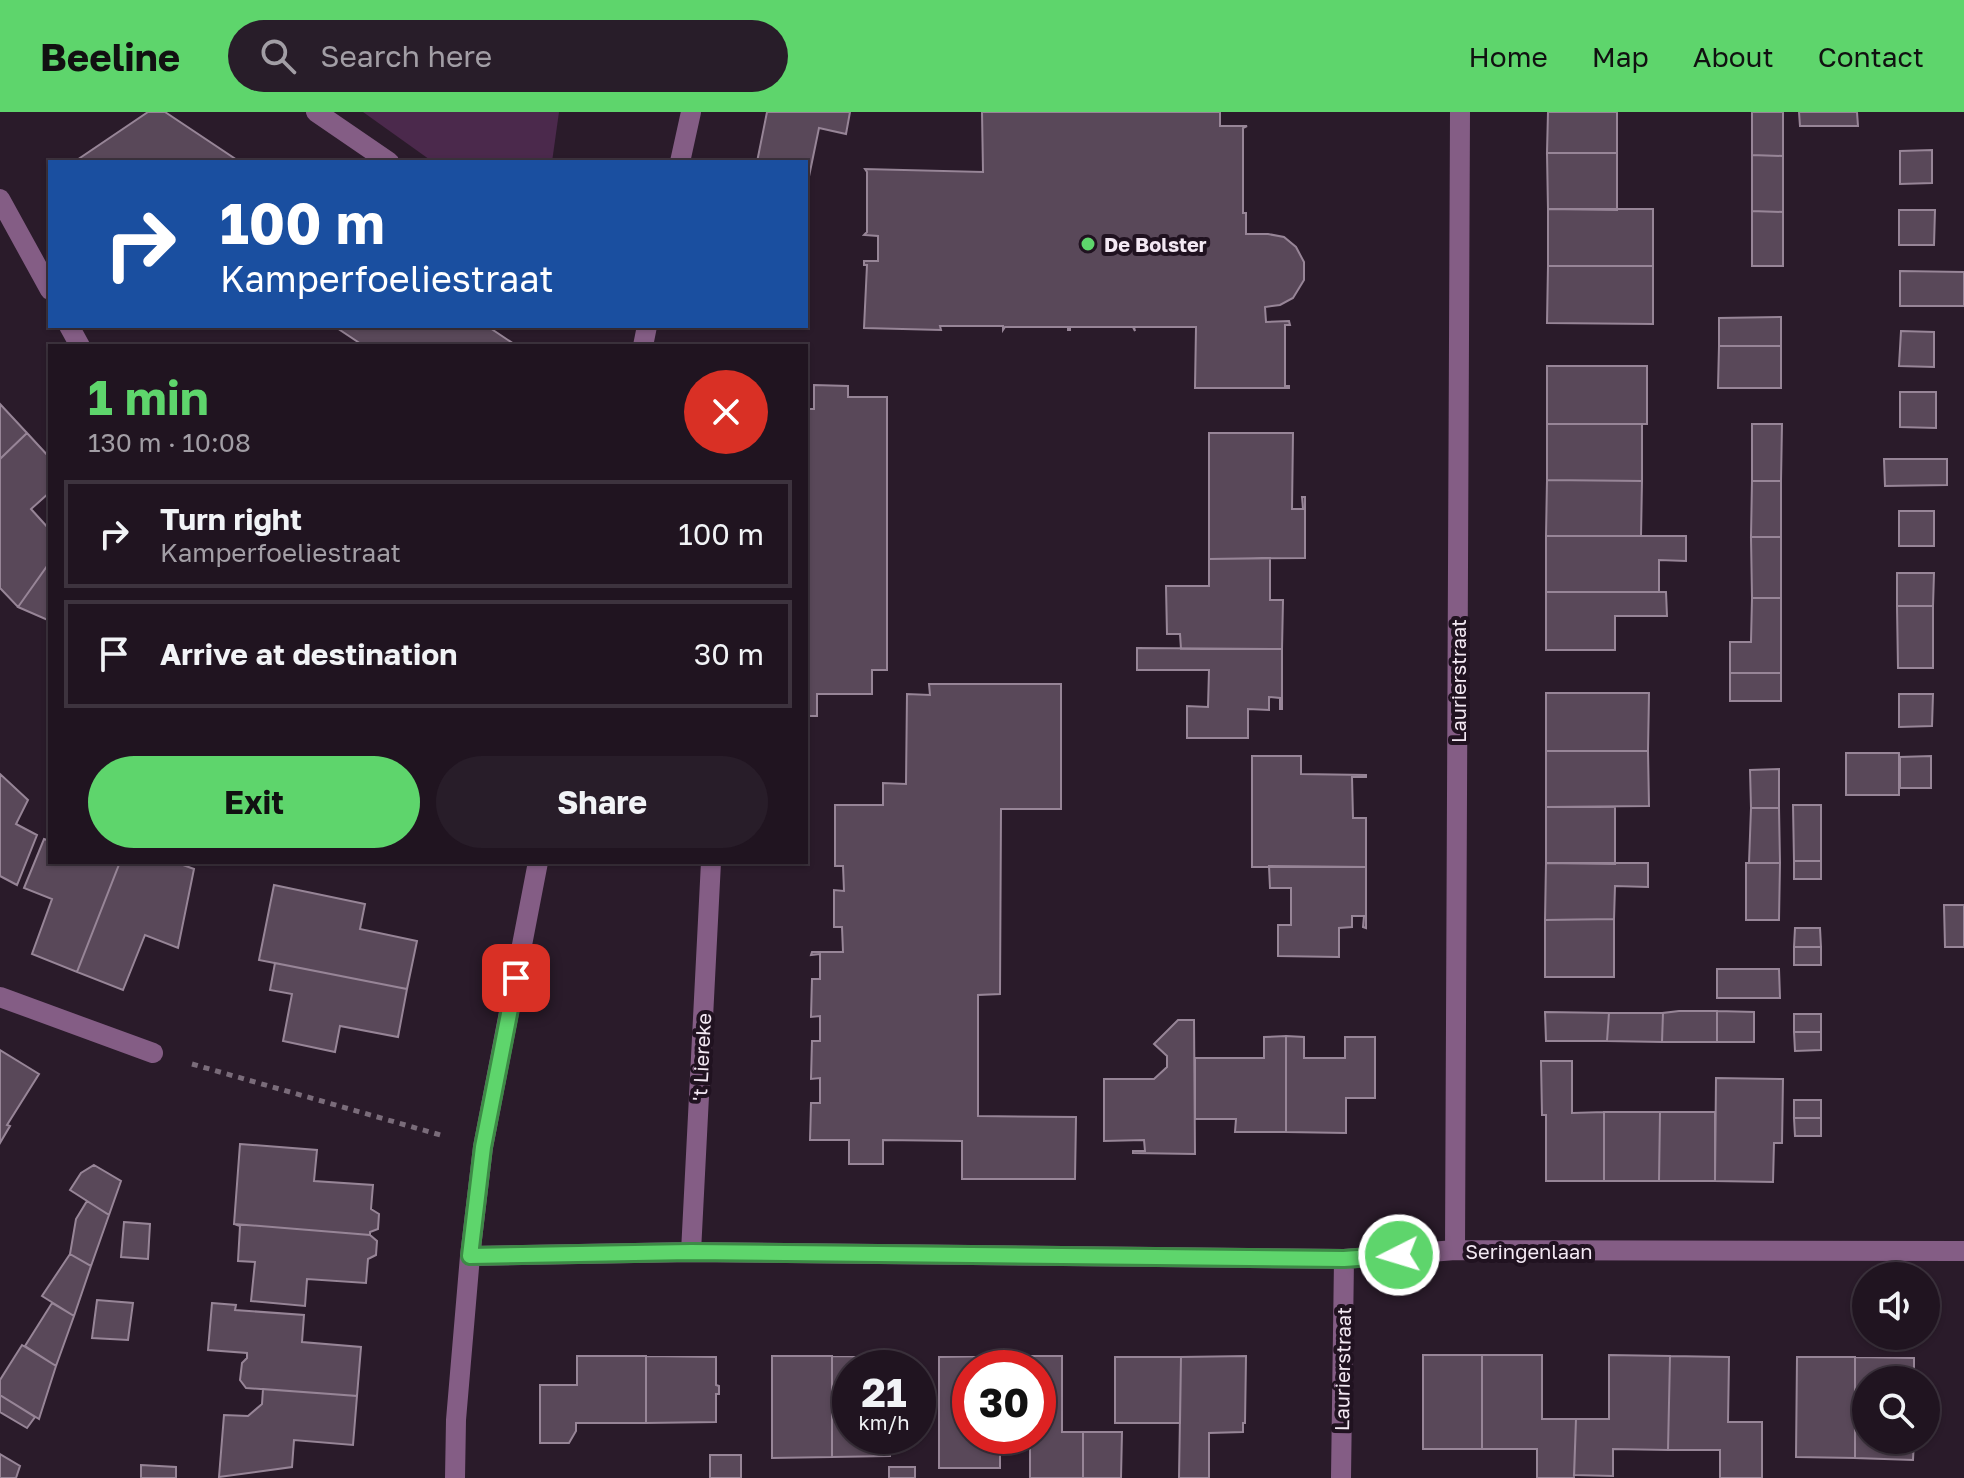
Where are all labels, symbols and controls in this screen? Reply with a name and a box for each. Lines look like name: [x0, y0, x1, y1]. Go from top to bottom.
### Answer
search box: [228, 20, 788, 92]
text: Beeline: [40, 34, 180, 79]
icon: search: [256, 34, 300, 78]
text: Search here: [320, 38, 492, 74]
text: Home: [1469, 40, 1548, 73]
text: Map: [1592, 40, 1649, 73]
text: About: [1693, 40, 1774, 73]
text: Contact: [1818, 40, 1924, 73]
text: 100 m: [220, 189, 385, 256]
icon: right: [88, 192, 192, 296]
place label: De Bolster: [1104, 232, 1207, 256]
marker: De Bolster: [1079, 235, 1097, 253]
text: Kamperfoeliestraat: [220, 257, 554, 300]
text: 1 min: [88, 368, 209, 426]
button: close: [684, 370, 768, 454]
text: 130 m · 10:08: [88, 427, 251, 458]
text: Turn right: [160, 501, 302, 537]
icon: right: [92, 512, 136, 556]
text: 100 m: [678, 516, 764, 552]
text: Kamperfoeliestraat: [160, 537, 401, 568]
street label: Laurierstraat: [1446, 619, 1470, 743]
icon: arrive: [92, 632, 136, 676]
text: Arrive at destination: [160, 636, 457, 672]
text: 30 m: [694, 636, 764, 672]
button: Exit: [88, 756, 420, 848]
button: Share: [436, 756, 768, 848]
pin: [482, 944, 550, 1012]
icon: arrive: [494, 956, 538, 1000]
street label: 't Liereke: [687, 1012, 715, 1102]
position arrow: [1357, 1213, 1441, 1297]
street label: Seringenlaan: [1465, 1239, 1593, 1263]
map controls: [1852, 1262, 1940, 1454]
button: sound: [1852, 1262, 1940, 1350]
street label: Laurierstraat: [1329, 1307, 1355, 1431]
speed limit sign: 30: [952, 1350, 1056, 1454]
button: search: [1852, 1366, 1940, 1454]
text: 21: [862, 1368, 907, 1416]
text: km/h: [859, 1410, 909, 1434]

